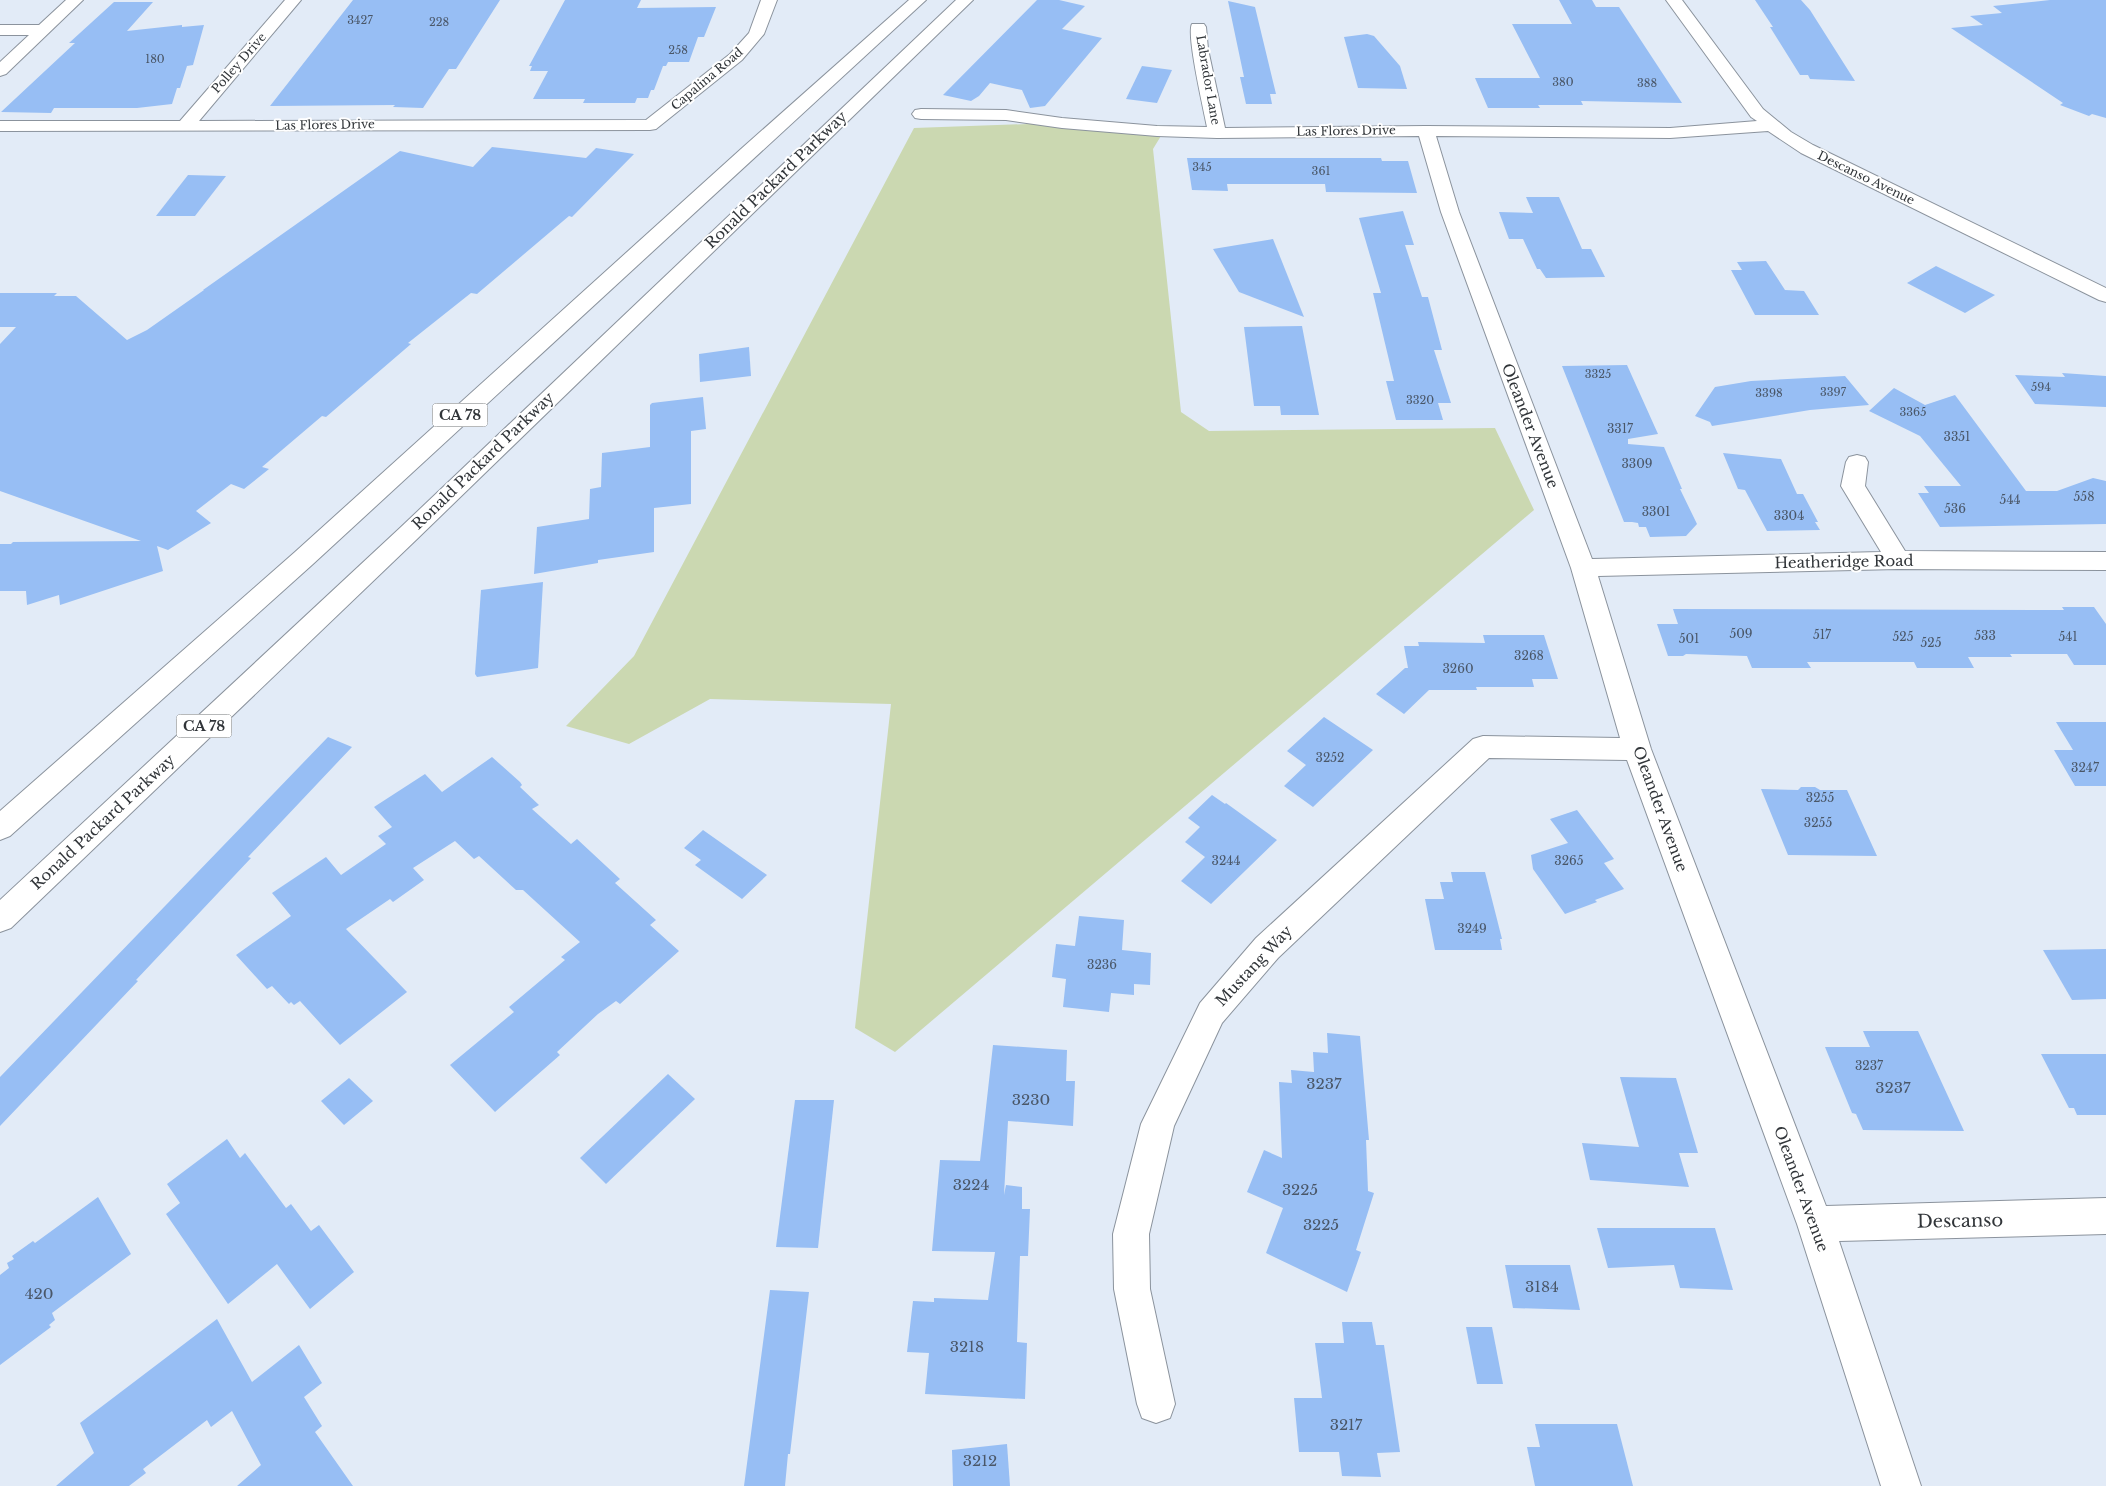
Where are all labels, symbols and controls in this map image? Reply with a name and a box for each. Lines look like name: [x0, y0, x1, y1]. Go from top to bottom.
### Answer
house number: 3427: [347, 13, 373, 27]
house number: 228: [429, 15, 449, 29]
street label: Polley Drive: [208, 29, 269, 96]
street label: Labrador Lane: [1193, 34, 1224, 126]
house number: 258: [668, 43, 688, 57]
street label: Capalina Road: [668, 44, 746, 113]
house number: 180: [145, 52, 165, 66]
house number: 380: [1552, 75, 1574, 89]
house number: 388: [1637, 76, 1657, 90]
street label: Ronald Packard Parkway: [701, 107, 851, 252]
street label: Las Flores Drive: [275, 116, 375, 133]
street label: Las Flores Drive: [1296, 122, 1396, 139]
street label: Descanso Avenue: [1815, 148, 1917, 208]
house number: 345: [1192, 160, 1212, 174]
house number: 361: [1312, 164, 1330, 178]
street label: Oleander Avenue: [1498, 361, 1563, 491]
house number: 3325: [1585, 367, 1611, 381]
house number: 594: [2031, 380, 2051, 394]
house number: 3397: [1820, 385, 1847, 399]
house number: 3398: [1755, 386, 1783, 400]
street label: Ronald Packard Parkway: [408, 388, 558, 533]
house number: 3320: [1406, 393, 1434, 407]
road number: CA 78: [432, 404, 488, 426]
house number: 3365: [1900, 405, 1926, 419]
house number: 3317: [1607, 421, 1634, 436]
house number: 3351: [1944, 429, 1970, 444]
house number: 3309: [1621, 456, 1653, 471]
house number: 558: [2074, 489, 2094, 504]
house number: 544: [2000, 492, 2020, 507]
house number: 536: [1944, 501, 1966, 516]
house number: 3301: [1642, 504, 1670, 519]
house number: 3304: [1774, 508, 1804, 523]
street label: Heatheridge Road: [1774, 551, 1914, 572]
house number: 509: [1729, 626, 1753, 641]
house number: 517: [1813, 627, 1832, 642]
house number: 533: [1974, 628, 1996, 643]
house number: 525: [1892, 629, 1914, 644]
house number: 541: [2058, 629, 2078, 644]
house number: 501: [1679, 631, 1699, 646]
house number: 525: [1920, 635, 1942, 650]
house number: 3268: [1514, 648, 1544, 663]
house number: 3260: [1442, 661, 1474, 676]
road number: CA 78: [176, 714, 232, 738]
street label: Oleander Avenue: [1629, 743, 1692, 874]
street label: Ronald Packard Parkway: [27, 750, 179, 893]
house number: 3252: [1316, 750, 1345, 765]
house number: 3247: [2071, 760, 2100, 775]
house number: 3255: [1806, 790, 1834, 805]
house number: 3255: [1804, 815, 1832, 830]
house number: 3244: [1212, 853, 1240, 868]
house number: 3265: [1554, 853, 1584, 868]
street label: Mustang Way: [1211, 921, 1296, 1010]
house number: 3249: [1457, 921, 1487, 936]
house number: 3236: [1087, 957, 1117, 972]
house number: 3237: [1855, 1058, 1884, 1073]
house number: 3237: [1306, 1074, 1342, 1093]
house number: 3237: [1875, 1078, 1911, 1097]
house number: 3230: [1012, 1090, 1050, 1109]
street label: Oleander Avenue: [1770, 1123, 1833, 1254]
house number: 3224: [953, 1175, 989, 1194]
house number: 3225: [1282, 1180, 1318, 1199]
street label: Descanso: [1917, 1209, 2003, 1233]
house number: 3225: [1303, 1215, 1339, 1234]
house number: 3184: [1525, 1277, 1559, 1296]
house number: 420: [25, 1284, 53, 1303]
house number: 3218: [950, 1337, 984, 1356]
house number: 3217: [1330, 1415, 1363, 1434]
house number: 3212: [963, 1451, 997, 1470]

